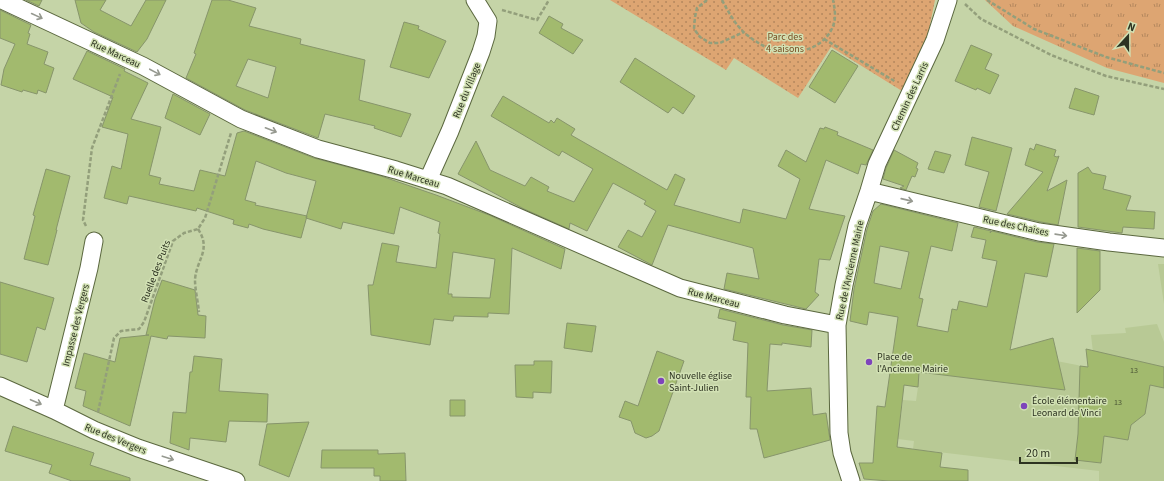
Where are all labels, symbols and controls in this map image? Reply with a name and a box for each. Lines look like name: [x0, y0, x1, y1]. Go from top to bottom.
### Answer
one-way arrow: [31, 13, 43, 20]
north arrow: [1108, 16, 1148, 56]
text: N: [1125, 19, 1138, 35]
park label: Parc des 4 saisons: [766, 30, 804, 56]
street label: Rue Marceau: [88, 36, 143, 72]
street label: Chemin des Larris: [888, 60, 932, 133]
street label: Rue du Village: [449, 61, 484, 120]
one-way arrow: [149, 69, 161, 77]
one-way arrow: [264, 127, 276, 135]
street label: Rue Marceau: [386, 162, 441, 191]
one-way arrow: [901, 196, 914, 204]
street label: Rue des Chaises: [982, 212, 1050, 240]
street label: Rue de l'Ancienne Mairie: [833, 219, 867, 321]
one-way arrow: [1054, 231, 1067, 239]
street label: Ruelle des Puits: [138, 238, 174, 305]
street label: Impasse des Vergers: [59, 283, 93, 368]
street label: Rue Marceau: [686, 284, 741, 312]
place label: Place de l'Ancienne Mairie: [877, 350, 948, 376]
marker: Place de l'Ancienne Mairie: [864, 357, 874, 367]
house number: 13: [1130, 365, 1138, 376]
place label: Nouvelle église Saint-Julien: [669, 369, 732, 395]
marker: Nouvelle église Saint-Julien: [656, 376, 666, 386]
place label: École élémentaire Leonard de Vinci: [1032, 394, 1107, 420]
house number: 13: [1114, 397, 1122, 408]
one-way arrow: [29, 399, 41, 406]
marker: École élémentaire Leonard de Vinci: [1019, 401, 1029, 411]
street label: Rue des Vergers: [83, 420, 149, 458]
scale bar: [1020, 439, 1077, 465]
text: 20 m: [1026, 445, 1050, 462]
one-way arrow: [162, 455, 175, 462]

